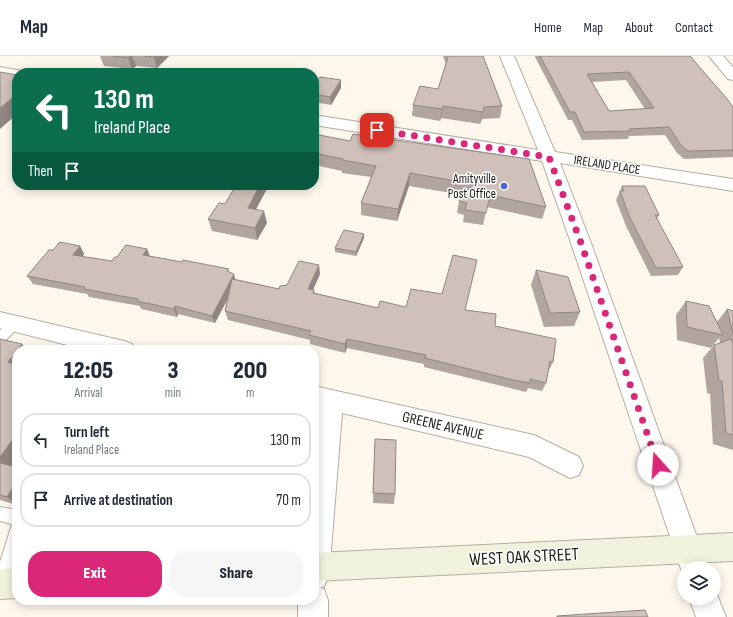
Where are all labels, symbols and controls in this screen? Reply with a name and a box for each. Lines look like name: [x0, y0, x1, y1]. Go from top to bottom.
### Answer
text: Map: [20, 16, 48, 39]
text: Home: [534, 19, 562, 36]
text: Map: [584, 19, 603, 36]
text: About: [625, 19, 653, 36]
text: Contact: [675, 19, 713, 36]
text: 130 m: [94, 83, 154, 116]
icon: left: [28, 84, 80, 136]
pin: [360, 113, 394, 147]
text: Ireland Place: [94, 117, 170, 138]
icon: arrive: [366, 119, 388, 141]
street label: IRELAND PLACE: [573, 152, 641, 178]
icon: arrive: [61, 160, 83, 182]
text: Then: [28, 162, 53, 181]
place label: Amityville Post Office: [448, 171, 496, 202]
marker: Amityville Post Office: [499, 181, 509, 191]
text: 12:05: [64, 356, 113, 385]
text: 3: [167, 356, 179, 385]
text: 200: [233, 356, 267, 385]
text: Arrival: [74, 385, 102, 401]
text: min: [165, 385, 181, 401]
text: m: [246, 385, 254, 401]
street label: GREENE AVENUE: [400, 407, 486, 445]
text: Turn left: [64, 423, 109, 442]
icon: left: [30, 429, 52, 451]
text: 130 m: [271, 431, 301, 450]
text: Ireland Place: [64, 442, 119, 458]
position arrow: [637, 444, 679, 486]
icon: arrive: [30, 489, 52, 511]
text: Arrive at destination: [64, 491, 173, 510]
text: 70 m: [276, 491, 301, 510]
street label: WEST OAK STREET: [469, 544, 579, 570]
button: Exit: [28, 551, 162, 597]
button: Share: [170, 551, 303, 597]
map controls: [677, 561, 721, 605]
button: layers: [677, 561, 721, 605]

